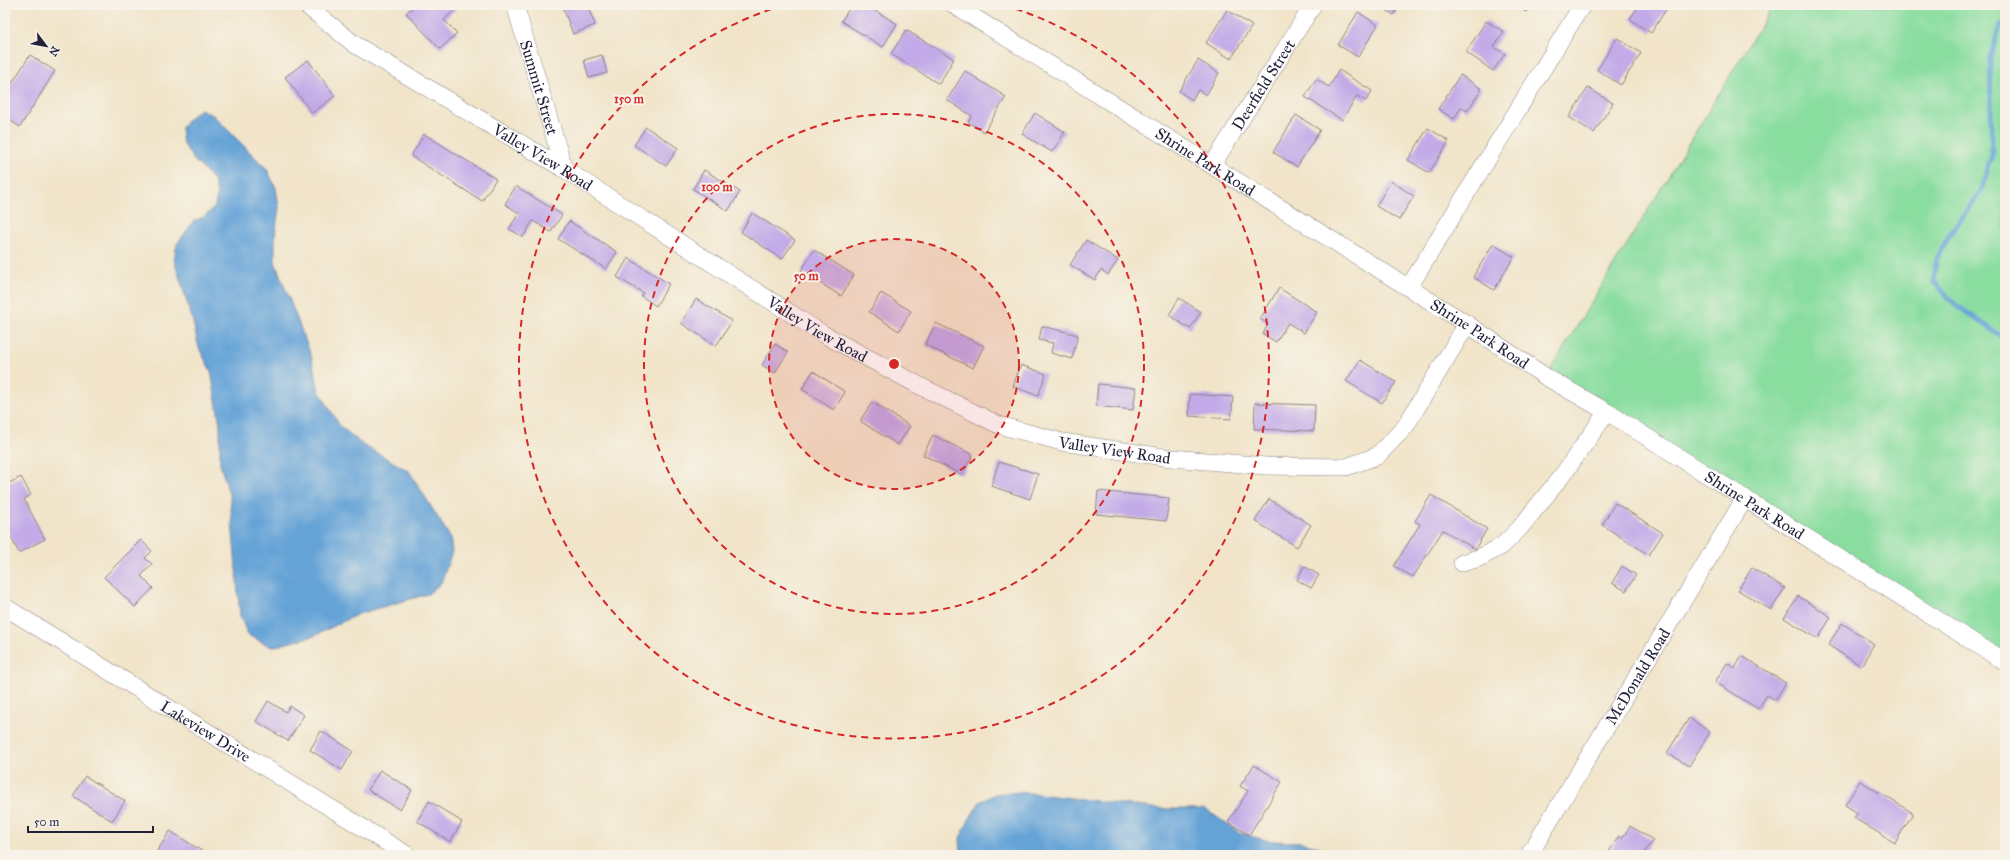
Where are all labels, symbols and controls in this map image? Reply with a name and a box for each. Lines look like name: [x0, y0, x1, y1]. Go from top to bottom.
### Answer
north arrow: [26, 26, 66, 66]
street label: Deerfield Street: [1227, 35, 1299, 133]
street label: Summit Street: [517, 38, 563, 137]
text: N: [46, 44, 62, 59]
text: 150 m: [614, 92, 645, 106]
street label: Valley View Road: [489, 119, 596, 194]
street label: Shrine Park Road: [1152, 123, 1259, 199]
text: 100 m: [701, 180, 734, 194]
text: 50 m: [793, 269, 820, 283]
street label: Valley View Road: [763, 291, 871, 366]
street label: Shrine Park Road: [1427, 294, 1533, 372]
centre of rings: [887, 357, 901, 371]
street label: Valley View Road: [1056, 432, 1172, 467]
street label: Shrine Park Road: [1701, 466, 1808, 543]
street label: McDonald Road: [1601, 625, 1674, 728]
street label: Lakeview Drive: [157, 696, 255, 766]
scale bar: [28, 808, 153, 834]
text: 50 m: [34, 815, 59, 829]

